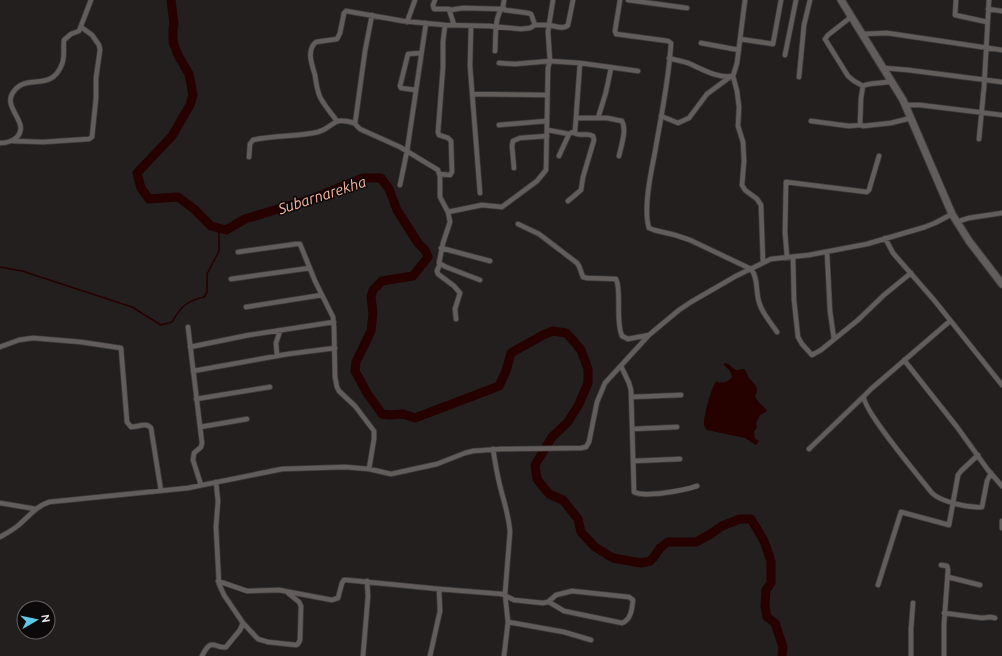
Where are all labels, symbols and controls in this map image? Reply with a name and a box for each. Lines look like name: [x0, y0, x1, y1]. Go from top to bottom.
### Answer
water label: Subarnarekha: [275, 173, 368, 218]
north arrow: [16, 600, 56, 640]
text: N: [39, 613, 52, 623]

